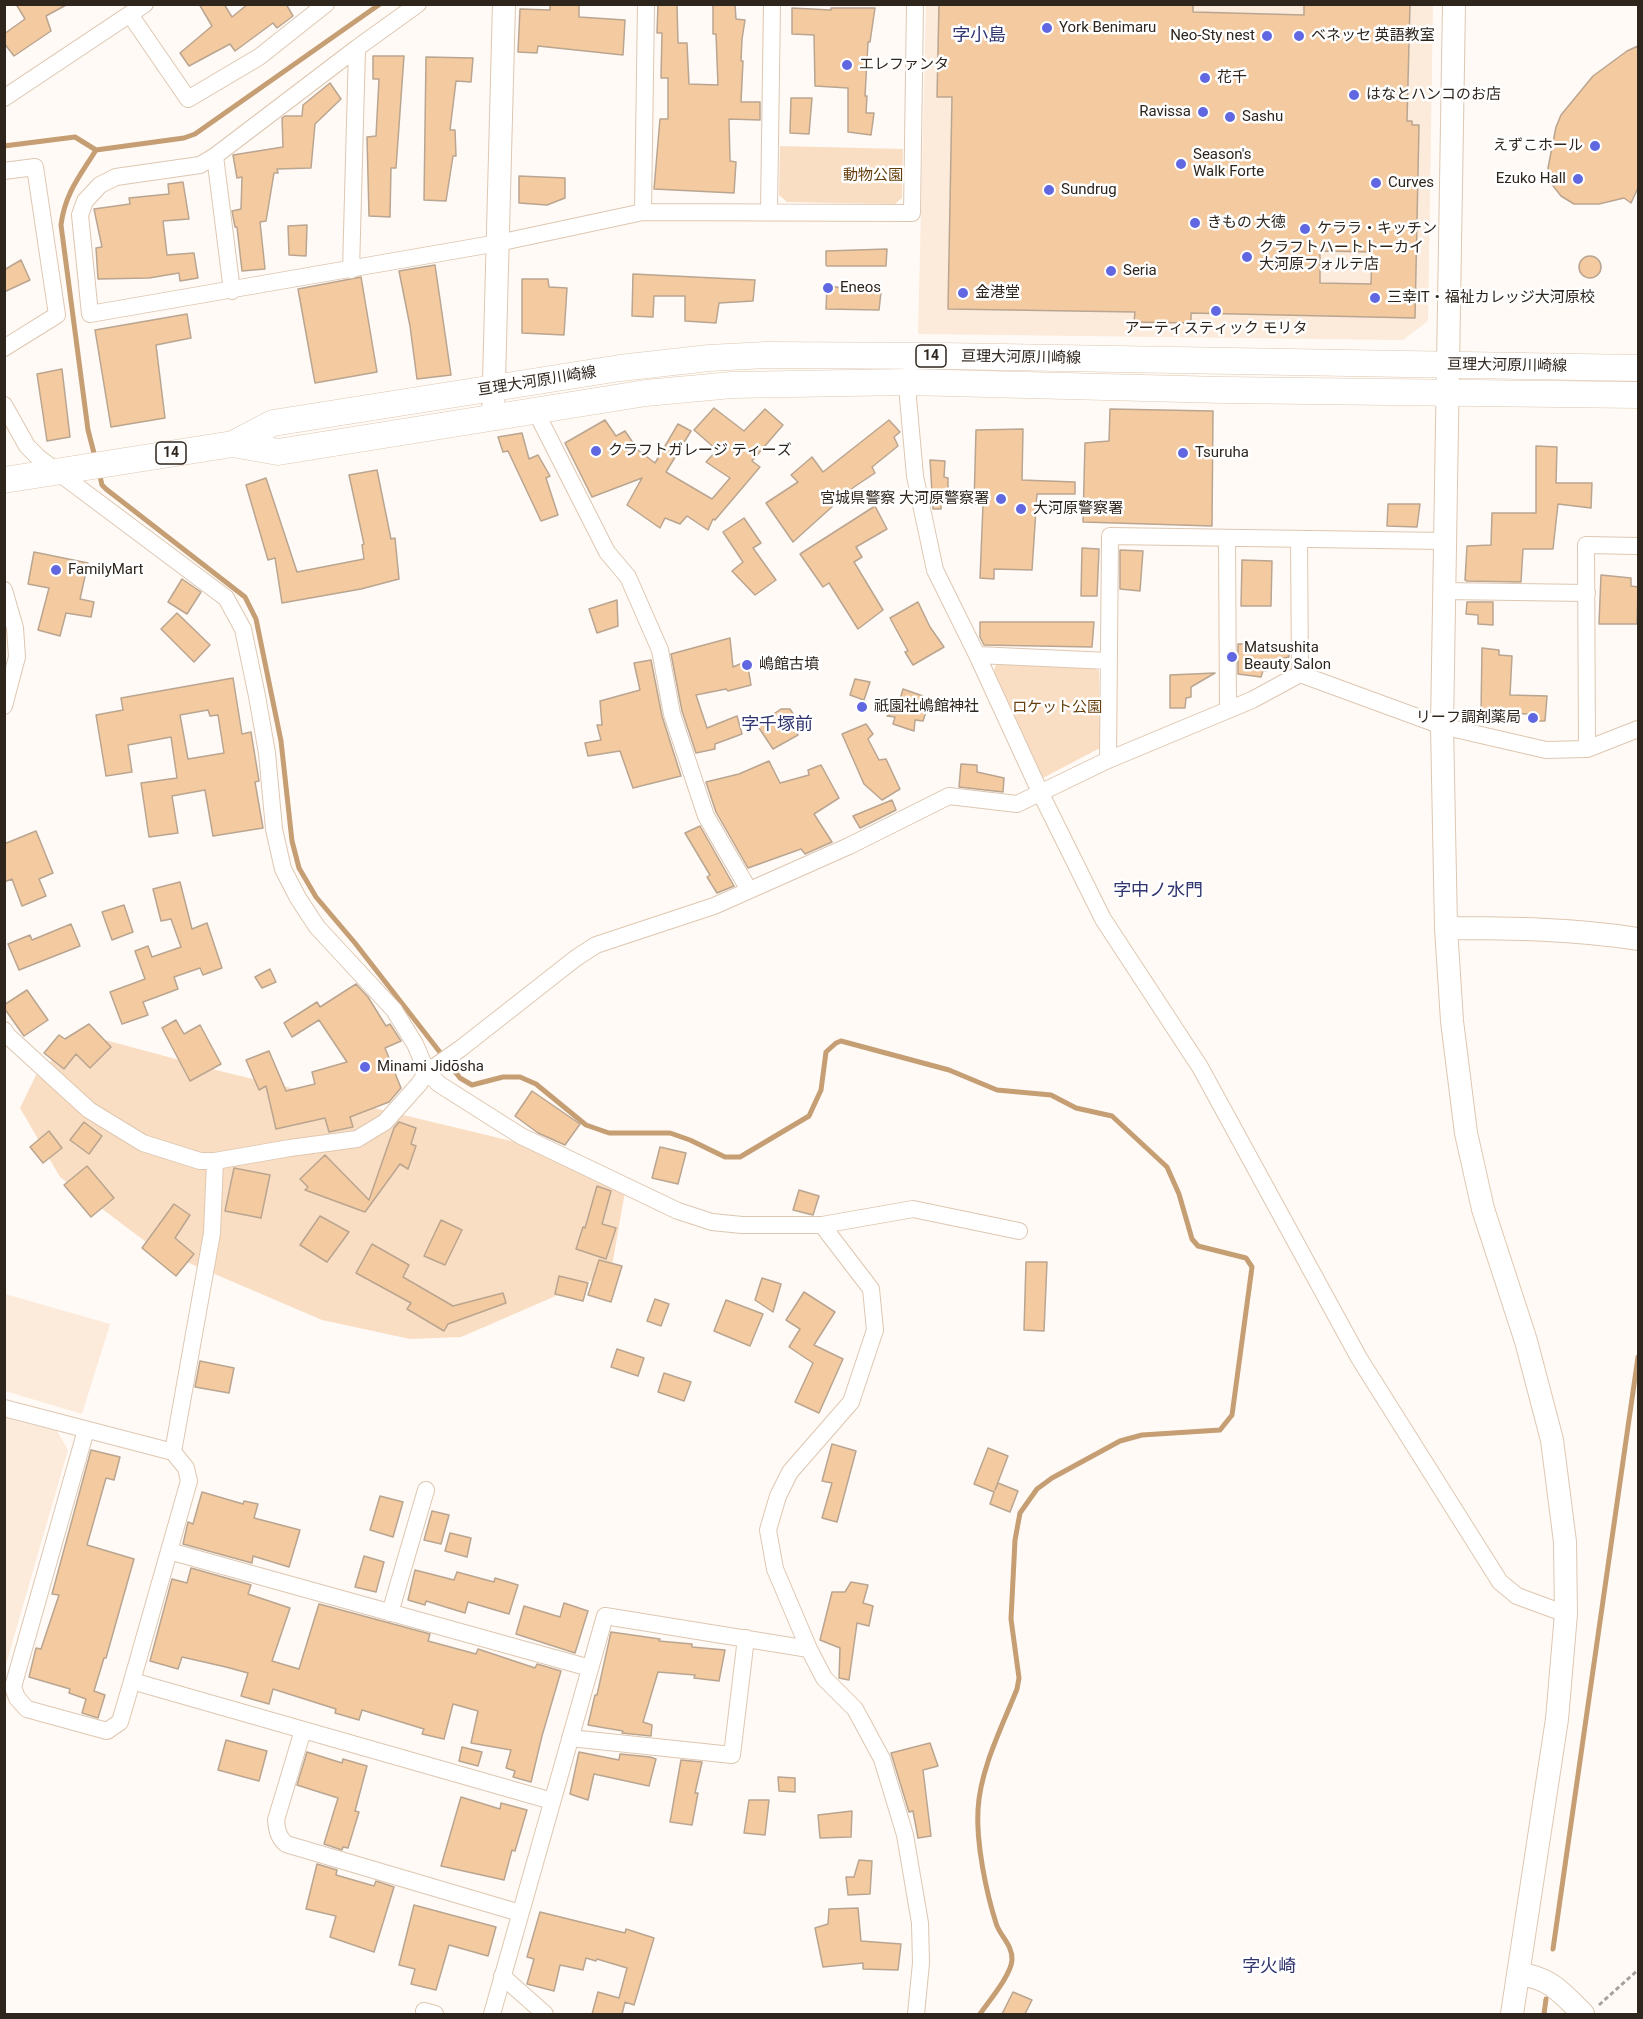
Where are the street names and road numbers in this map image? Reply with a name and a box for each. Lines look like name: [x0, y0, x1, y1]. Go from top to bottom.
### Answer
road number: 14: [916, 345, 946, 367]
street label: 亘理大河原川崎線: [961, 348, 1081, 368]
street label: 亘理大河原川崎線: [1447, 356, 1567, 376]
street label: 亘理大河原川崎線: [476, 364, 598, 400]
road number: 14: [156, 442, 186, 464]

